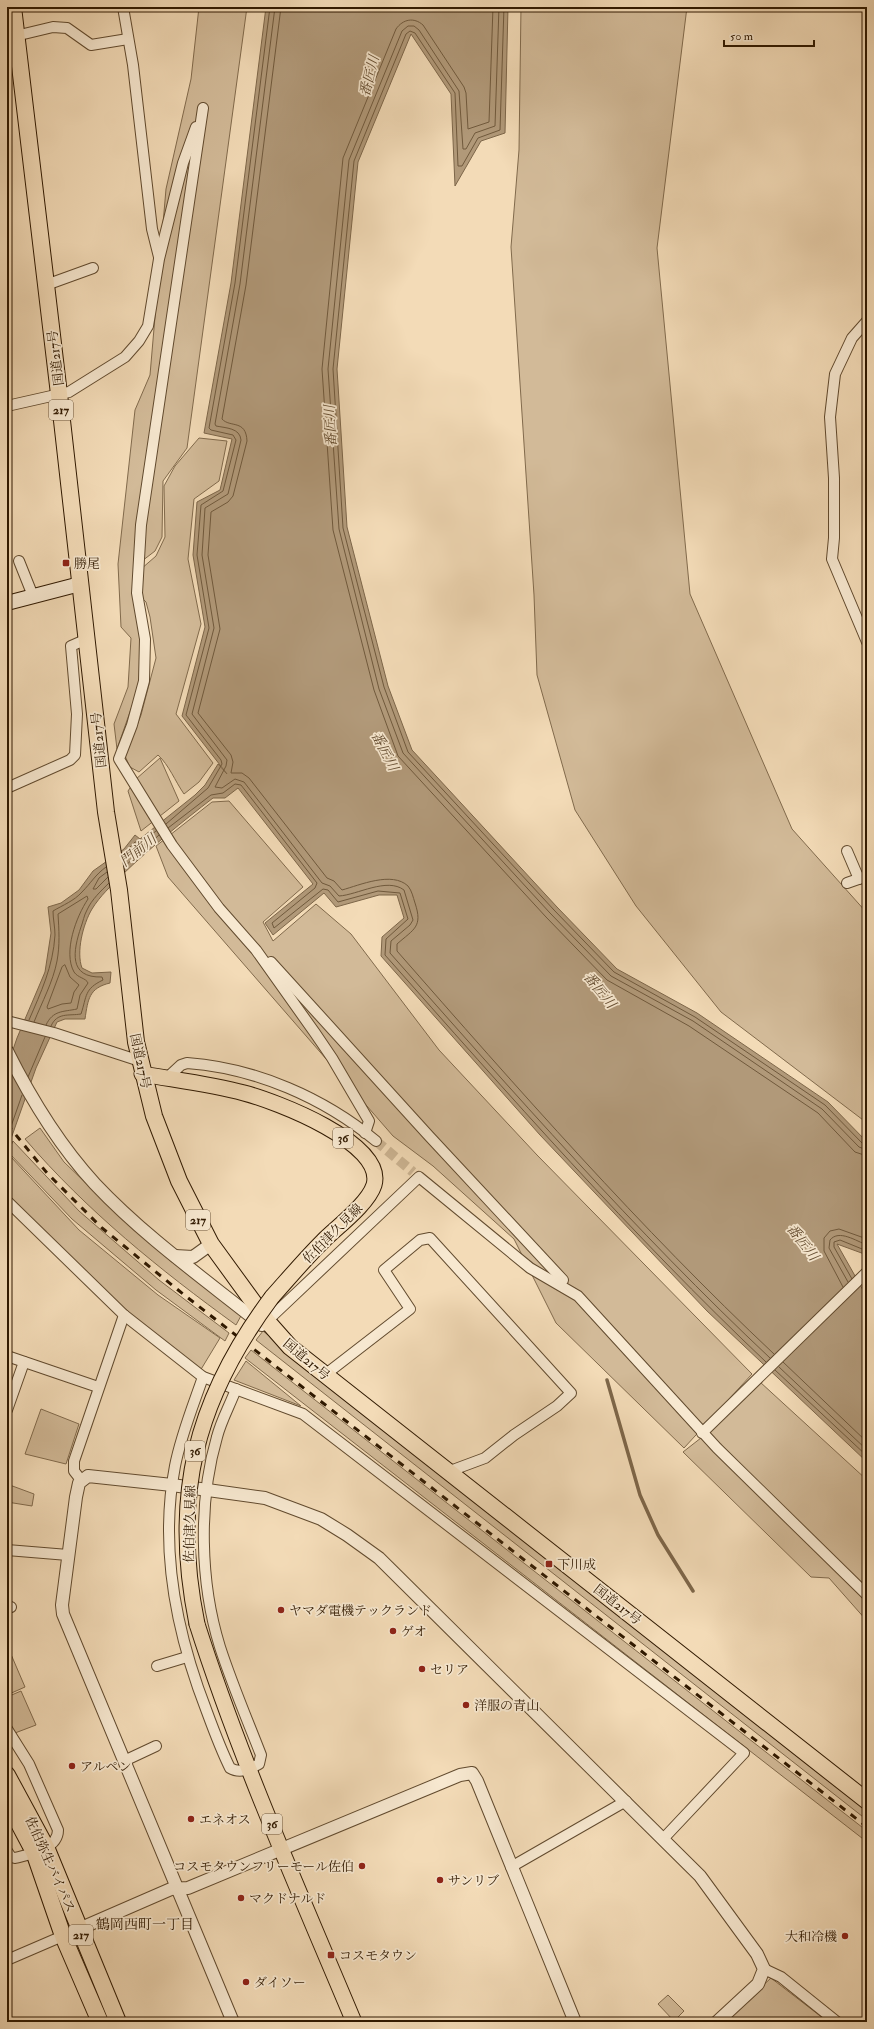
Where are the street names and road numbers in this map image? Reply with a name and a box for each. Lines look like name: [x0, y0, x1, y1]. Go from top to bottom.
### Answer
street label: 国道217号: [45, 329, 67, 387]
road number: 217: [49, 400, 73, 420]
street label: 国道217号: [88, 711, 110, 769]
street label: 国道217号: [126, 1032, 154, 1090]
road number: 36: [333, 1128, 353, 1148]
street label: 佐伯津久見線: [299, 1200, 366, 1267]
road number: 217: [186, 1210, 210, 1230]
street label: 国道217号: [280, 1336, 333, 1384]
road number: 36: [185, 1441, 205, 1461]
street label: 佐伯津久見線: [181, 1485, 199, 1563]
street label: 国道217号: [590, 1581, 644, 1628]
street label: 佐伯弥生バイパス: [22, 1814, 78, 1915]
road number: 36: [262, 1814, 282, 1834]
road number: 217: [69, 1925, 93, 1945]

